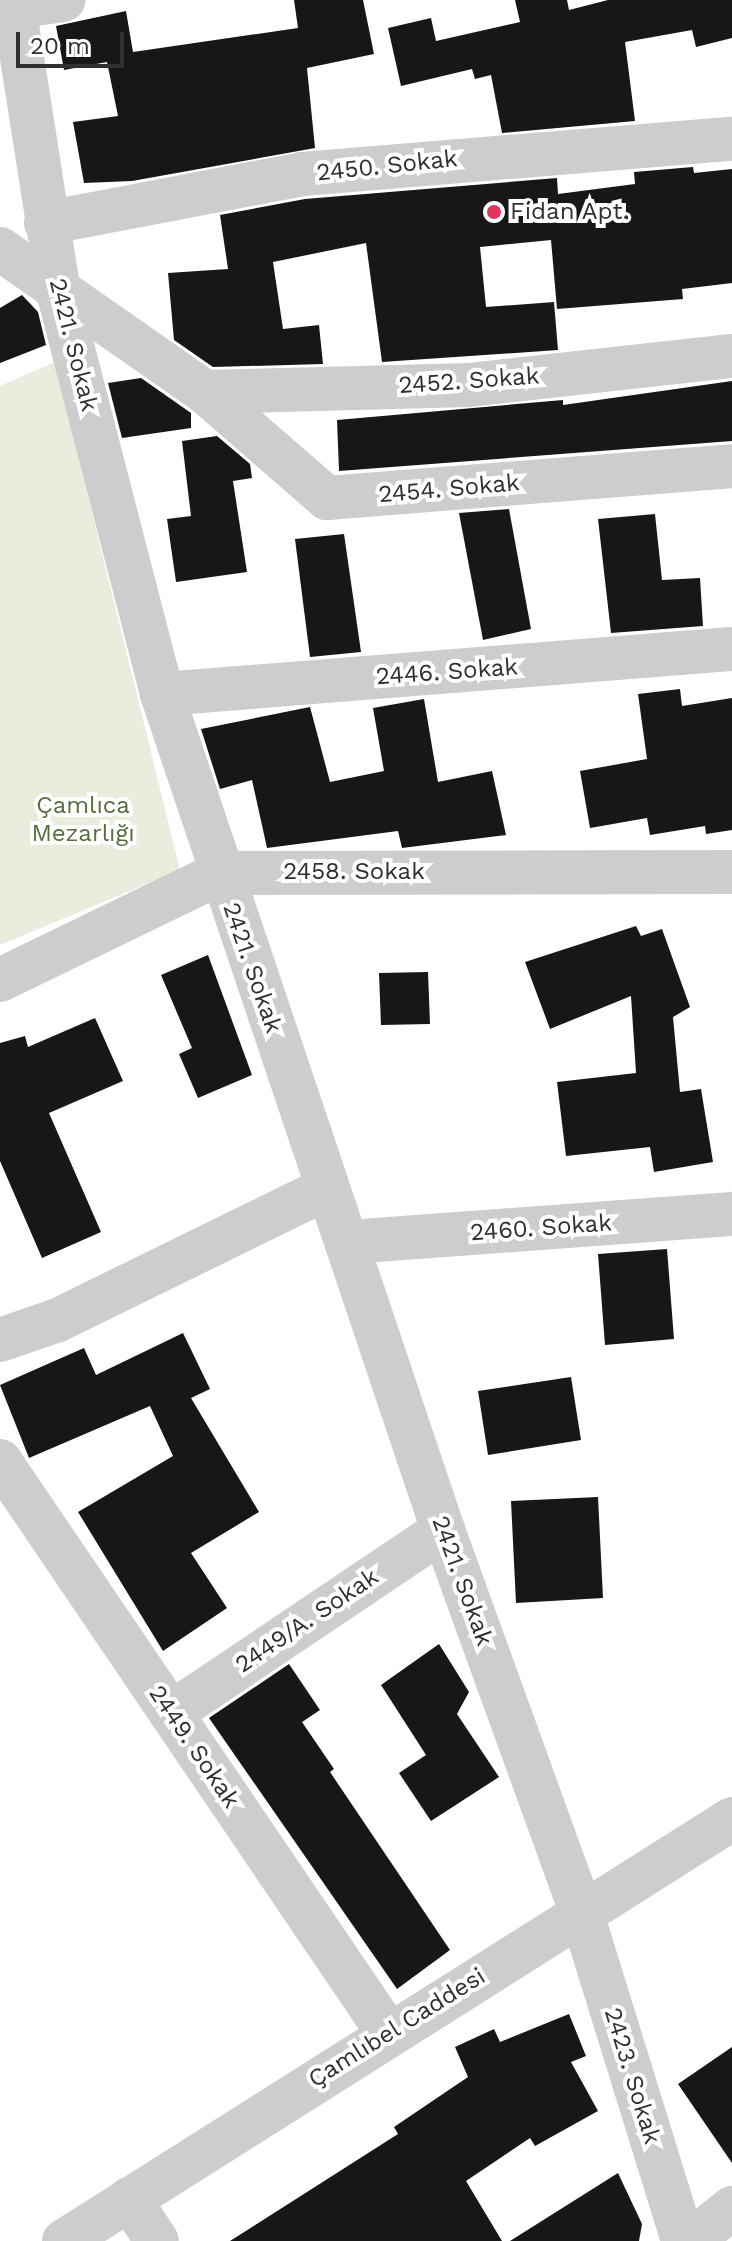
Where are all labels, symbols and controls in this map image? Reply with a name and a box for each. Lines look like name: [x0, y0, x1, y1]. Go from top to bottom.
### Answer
scale bar: [20, 16, 128, 66]
text: 20 m: [30, 32, 90, 60]
street label: 2450. Sokak: [315, 144, 459, 188]
place label: Fidan Apt.: [510, 198, 630, 226]
marker: Fidan Apt.: [485, 203, 503, 221]
street label: 2421. Sokak: [43, 275, 103, 415]
street label: 2452. Sokak: [398, 362, 540, 400]
street label: 2454. Sokak: [377, 469, 521, 509]
street label: 2446. Sokak: [375, 653, 519, 691]
park label: Çamlıca Mezarlığı: [31, 792, 135, 848]
street label: 2458. Sokak: [283, 858, 425, 886]
street label: 2421. Sokak: [216, 899, 288, 1037]
street label: 2460. Sokak: [469, 1209, 613, 1247]
street label: 2421. Sokak: [425, 1512, 499, 1650]
street label: 2449/A. Sokak: [230, 1563, 384, 1679]
street label: 2449. Sokak: [142, 1680, 246, 1814]
street label: Çamlıbel Caddesi: [303, 1962, 491, 2094]
street label: 2423. Sokak: [598, 2004, 666, 2148]

